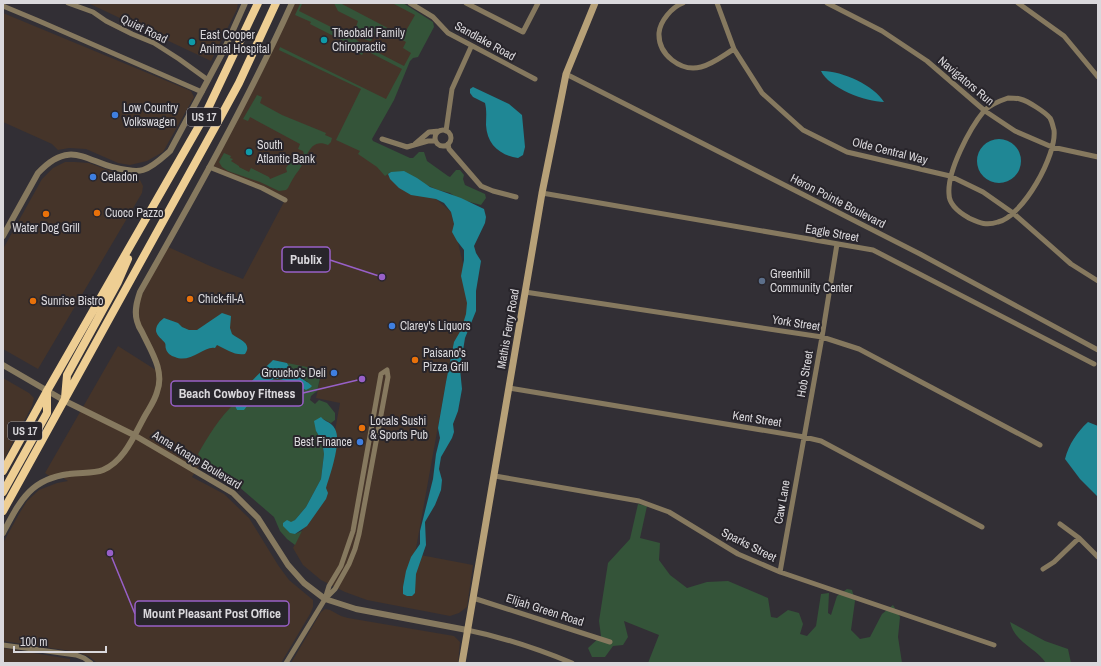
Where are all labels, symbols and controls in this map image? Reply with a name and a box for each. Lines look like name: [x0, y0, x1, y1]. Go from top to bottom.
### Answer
street label: Quiet Road: [118, 11, 170, 47]
street label: Sandlake Road: [452, 18, 518, 64]
place label: Theobald Family Chiropractic: [332, 25, 405, 55]
place label: East Cooper Animal Hospital: [199, 27, 269, 57]
marker: Theobald Family Chiropractic: [319, 35, 329, 45]
marker: East Cooper Animal Hospital: [187, 37, 197, 47]
street label: Navigators Run: [935, 53, 997, 109]
place label: Low Country Volkswagen: [123, 100, 178, 130]
road number: US 17: [187, 108, 221, 126]
marker: Low Country Volkswagen: [110, 110, 120, 120]
street label: Olde Central Way: [851, 134, 930, 168]
place label: South Atlantic Bank: [256, 137, 315, 167]
marker: South Atlantic Bank: [244, 147, 254, 157]
place label: Celadon: [101, 169, 138, 185]
street label: Heron Pointe Boulevard: [788, 170, 888, 232]
marker: Celadon: [88, 172, 98, 182]
place label: Cuoco Pazzo: [105, 205, 164, 221]
marker: Cuoco Pazzo: [92, 208, 102, 218]
marker: Water Dog Grill: [41, 209, 51, 219]
place label: Water Dog Grill: [12, 220, 80, 236]
street label: Eagle Street: [804, 220, 860, 246]
callout: Publix: [282, 247, 330, 272]
text: Publix: [290, 251, 322, 268]
place label: Greenhill Community Center: [770, 266, 853, 296]
marker: Greenhill Community Center: [757, 276, 767, 286]
street label: Mathis Ferry Road: [493, 288, 523, 370]
place label: Chick-fil-A: [198, 291, 244, 307]
place label: Sunrise Bistro: [41, 293, 103, 309]
marker: Chick-fil-A: [185, 294, 195, 304]
marker: Sunrise Bistro: [28, 296, 38, 306]
street label: York Street: [771, 311, 821, 335]
place label: Clarey's Liquors: [400, 318, 471, 334]
marker: Clarey's Liquors: [387, 321, 397, 331]
place label: Paisano's Pizza Grill: [423, 345, 468, 375]
street label: Hob Street: [793, 349, 817, 399]
marker: Paisano's Pizza Grill: [410, 355, 420, 365]
place label: Groucho's Deli: [261, 365, 326, 381]
marker: Groucho's Deli: [329, 368, 339, 378]
callout: Beach Cowboy Fitness: [171, 381, 303, 406]
text: Beach Cowboy Fitness: [179, 385, 295, 402]
street label: Kent Street: [731, 407, 783, 431]
place label: Locals Sushi & Sports Pub: [370, 413, 428, 443]
road number: US 17: [8, 422, 42, 440]
marker: Locals Sushi & Sports Pub: [357, 423, 367, 433]
street label: Anna Knapp Boulevard: [149, 427, 245, 493]
place label: Best Finance: [294, 434, 352, 450]
marker: Best Finance: [355, 437, 365, 447]
street label: Caw Lane: [770, 479, 794, 525]
street label: Sparks Street: [719, 524, 779, 566]
street label: Elijah Green Road: [504, 590, 586, 630]
callout: Mount Pleasant Post Office: [135, 601, 289, 626]
text: Mount Pleasant Post Office: [143, 605, 281, 622]
scale bar: [14, 628, 106, 654]
text: 100 m: [20, 634, 47, 650]

